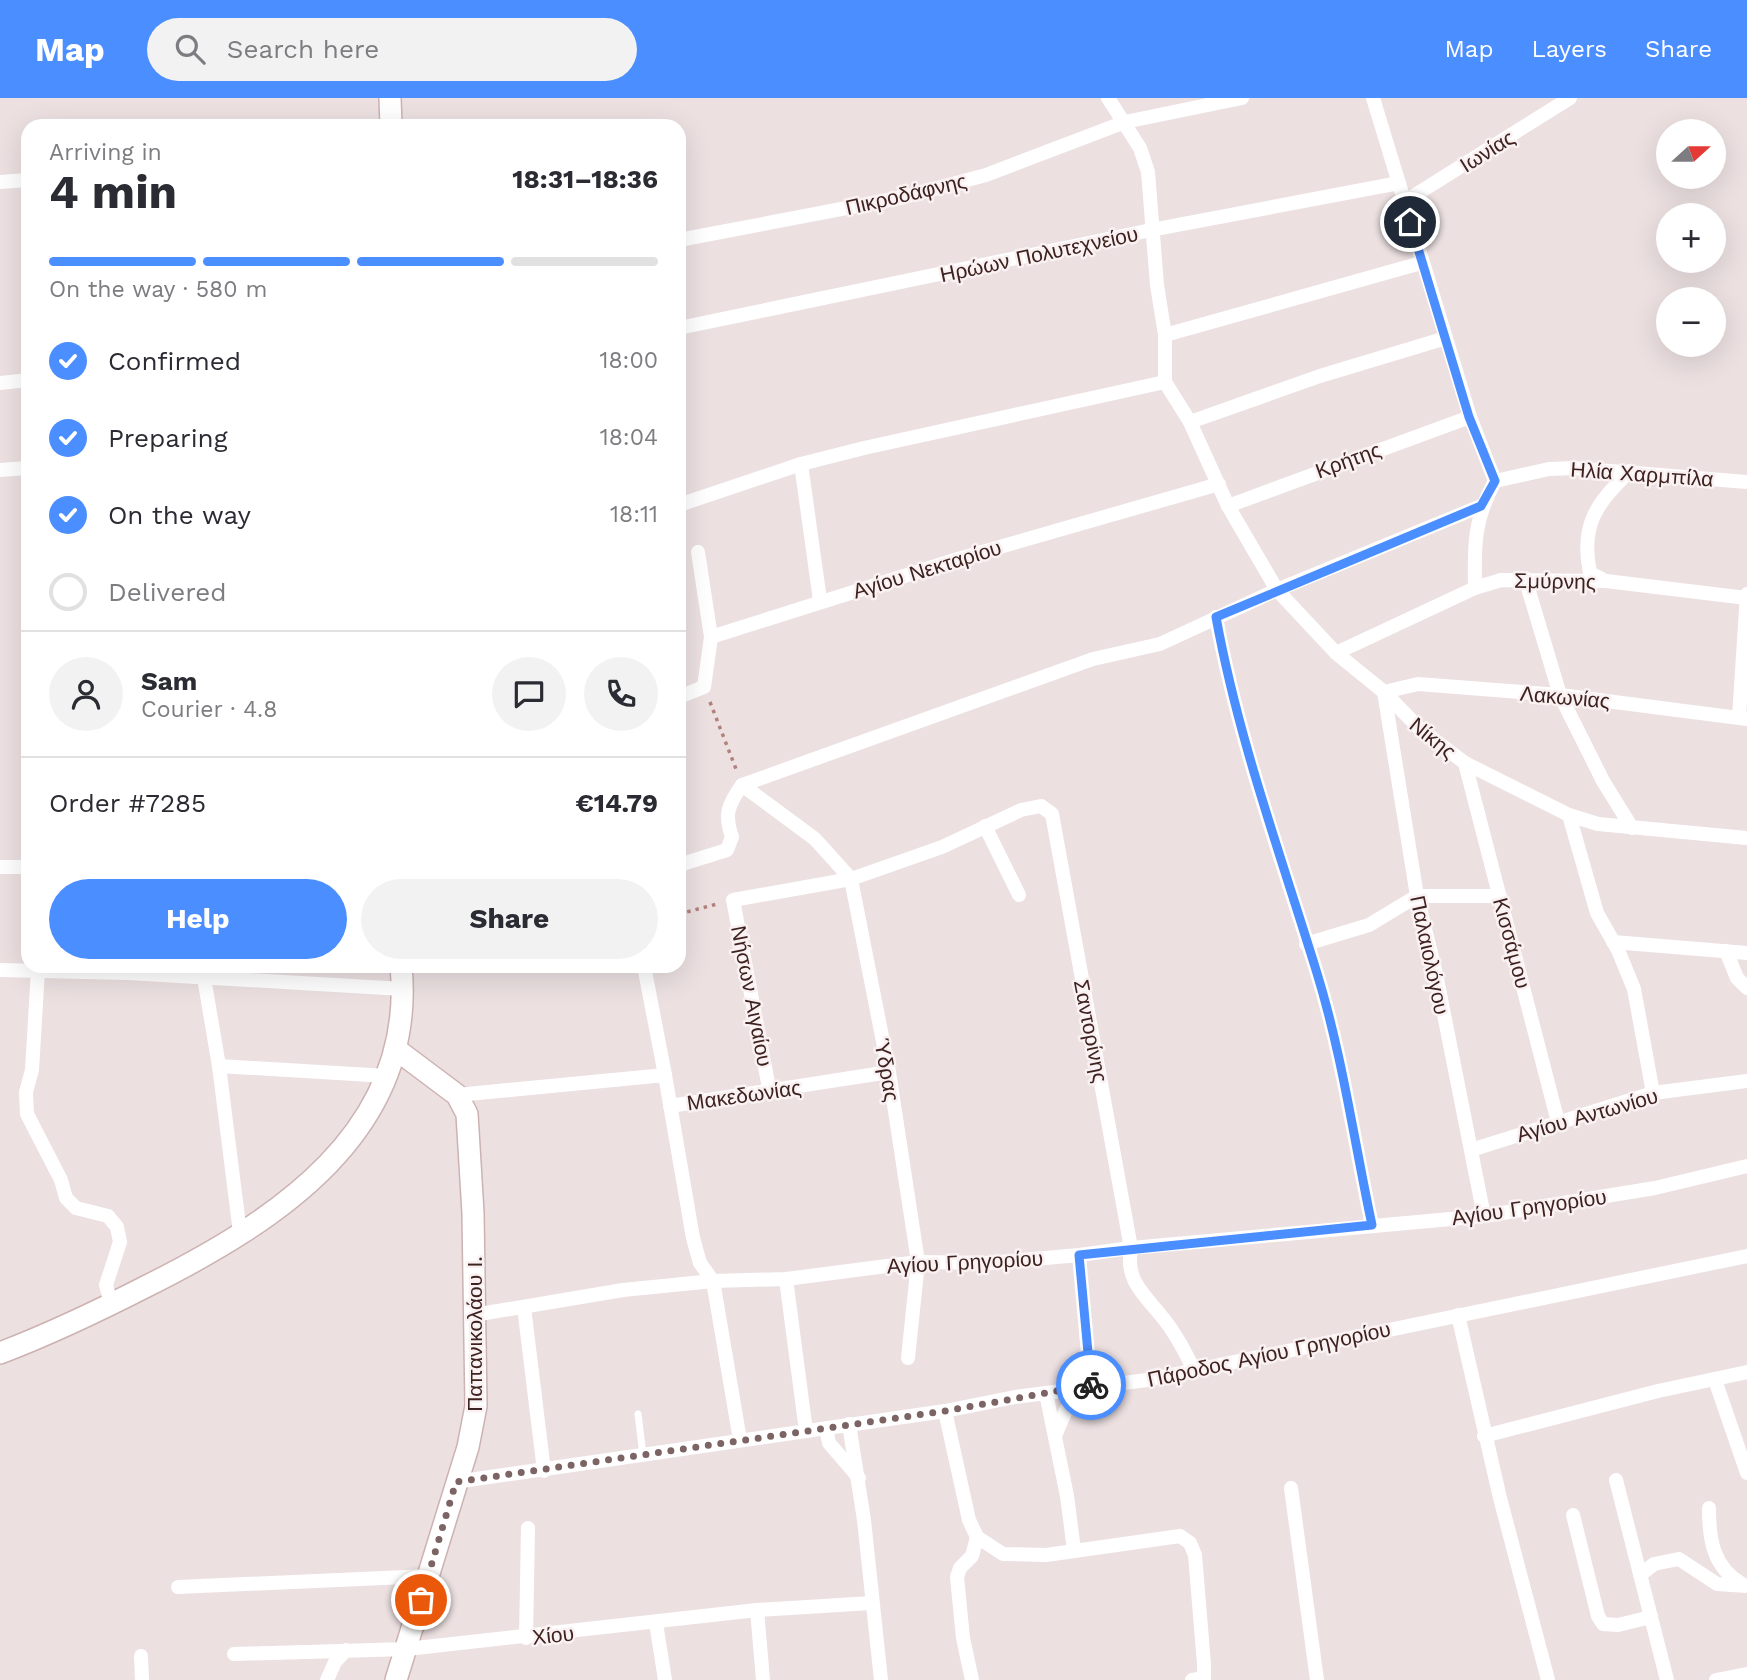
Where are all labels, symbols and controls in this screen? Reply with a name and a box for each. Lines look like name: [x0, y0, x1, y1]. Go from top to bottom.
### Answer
search box: [147, 18, 637, 81]
text: Map: [35, 30, 105, 69]
icon: search: [171, 30, 209, 68]
text: Search here: [227, 34, 379, 64]
text: Map: [1445, 35, 1493, 63]
text: Layers: [1531, 35, 1607, 63]
text: Share: [1645, 35, 1712, 63]
north arrow: [1656, 119, 1726, 189]
map controls: [1656, 119, 1726, 357]
street label: Ιωνίας: [1455, 125, 1519, 177]
text: Arriving in: [49, 139, 162, 166]
text: 18:31–18:36: [512, 164, 658, 194]
text: 4 min: [49, 165, 177, 219]
street label: Πικροδάφνης: [843, 168, 969, 220]
pin: [1380, 192, 1440, 252]
icon: home: [1391, 203, 1429, 241]
button: +: [1656, 203, 1726, 273]
street label: Ηρώων Πολυτεχνείου: [938, 221, 1140, 287]
text: On the way · 580 m: [49, 276, 267, 303]
button: −: [1656, 287, 1726, 357]
icon: check: [49, 342, 87, 380]
text: Confirmed: [108, 346, 241, 376]
text: 18:00: [599, 347, 658, 374]
icon: check: [49, 419, 87, 457]
text: Preparing: [108, 423, 228, 453]
text: 18:04: [600, 424, 658, 451]
street label: Κρήτης: [1312, 437, 1384, 483]
street label: Ηλία Χαρμπίλα: [1570, 457, 1714, 491]
icon: check: [49, 496, 87, 534]
text: On the way: [108, 500, 251, 530]
text: 18:11: [610, 501, 658, 528]
street label: Αγίου Νεκταρίου: [850, 535, 1004, 603]
street label: Σμύρνης: [1514, 568, 1596, 594]
text: Delivered: [108, 577, 227, 607]
button: person: [49, 657, 123, 731]
button: chat: [492, 657, 566, 731]
button: phone: [584, 657, 658, 731]
text: Sam: [141, 666, 197, 696]
street label: Λακωνίας: [1519, 681, 1611, 713]
text: Courier · 4.8: [141, 696, 277, 723]
street label: Νίκης: [1405, 712, 1461, 764]
text: Order #7285: [49, 788, 206, 818]
text: €14.79: [575, 788, 658, 818]
button: Help: [49, 879, 347, 959]
button: Share: [361, 879, 658, 959]
street label: Παλαιολόγου: [1405, 893, 1455, 1017]
street label: Κισσάμου: [1488, 895, 1536, 991]
street label: Νήσων Αιγαίου: [726, 923, 778, 1069]
street label: Σαντορίνης: [1069, 977, 1113, 1085]
street label: Ύδρας: [869, 1036, 905, 1104]
street label: Μακεδωνίας: [685, 1075, 803, 1115]
street label: Αγίου Αντωνίου: [1513, 1083, 1661, 1147]
street label: Αγίου Γρηγορίου: [1450, 1184, 1608, 1230]
street label: Αγίου Γρηγορίου: [886, 1245, 1044, 1279]
street label: Παπανικολάου Ι.: [462, 1256, 487, 1412]
street label: Πάροδος Αγίου Γρηγορίου: [1145, 1316, 1393, 1392]
courier: [1056, 1350, 1126, 1420]
icon: bike: [1072, 1366, 1110, 1404]
pin: [391, 1570, 451, 1630]
icon: bag: [402, 1581, 440, 1619]
street label: Χίου: [531, 1620, 575, 1650]

